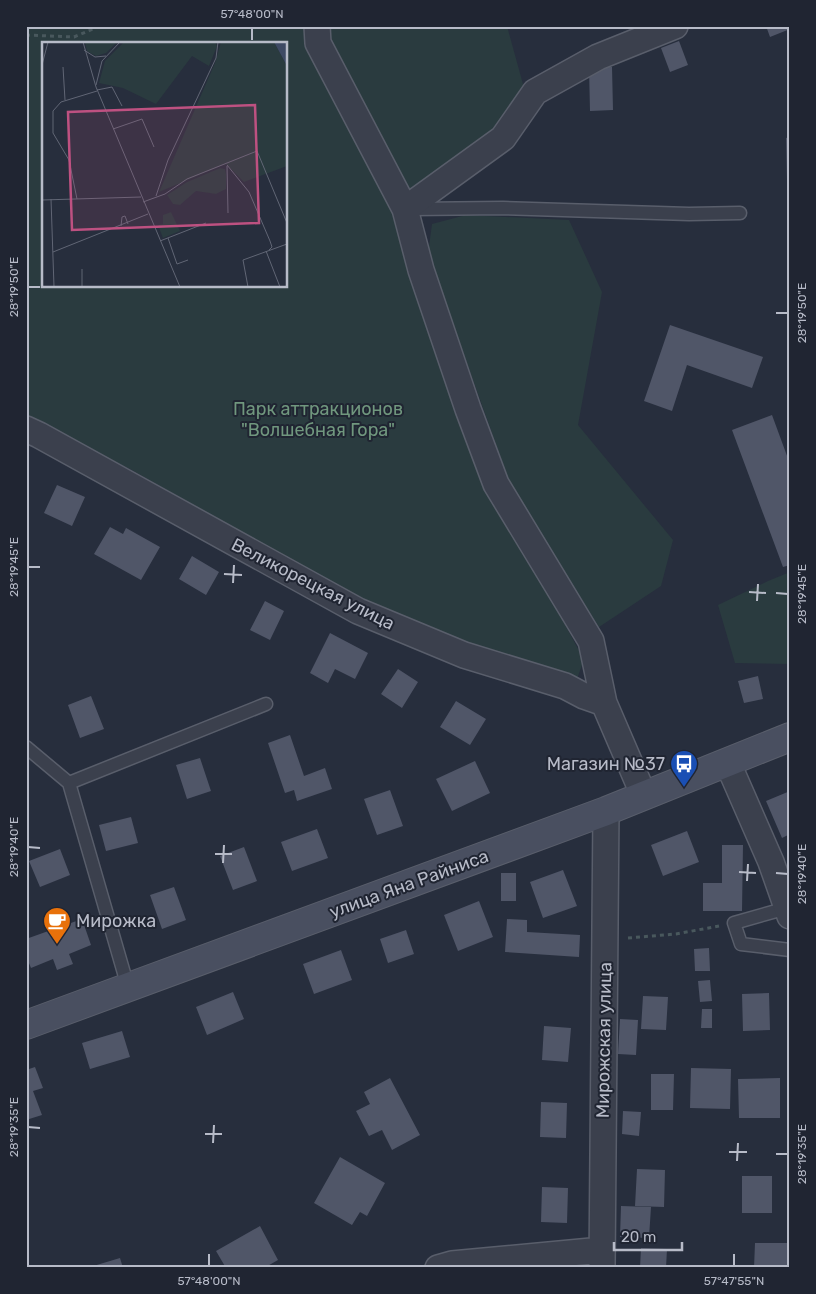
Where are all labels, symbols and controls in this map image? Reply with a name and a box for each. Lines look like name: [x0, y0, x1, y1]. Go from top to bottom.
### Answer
text: 57°48'00"N: [220, 7, 284, 21]
inset map: [42, 42, 288, 288]
text: 28°19'50"E: [7, 257, 21, 317]
text: 28°19'50"E: [795, 283, 809, 343]
park label: Парк аттракционов "Волшебная Гора": [233, 398, 403, 441]
street label: Великорецкая улица: [228, 533, 398, 635]
text: 28°19'45"E: [7, 537, 21, 597]
text: 28°19'45"E: [795, 564, 809, 624]
bus stop icon: Магазин №37: [669, 749, 699, 788]
place label: Магазин №37: [547, 753, 665, 775]
text: 28°19'40"E: [7, 817, 21, 877]
text: 28°19'40"E: [795, 844, 809, 904]
street label: улица Яна Райниса: [326, 845, 492, 923]
cafe icon: Мирожка: [42, 906, 72, 945]
place label: Мирожка: [76, 910, 156, 932]
street label: Мирожская улица: [592, 962, 616, 1118]
text: 28°19'35"E: [7, 1097, 21, 1157]
text: 28°19'35"E: [795, 1124, 809, 1184]
scale bar: [614, 1219, 681, 1251]
text: 20 m: [621, 1228, 656, 1246]
text: 57°48'00"N: [177, 1274, 241, 1288]
text: 57°47'55"N: [704, 1274, 764, 1288]

